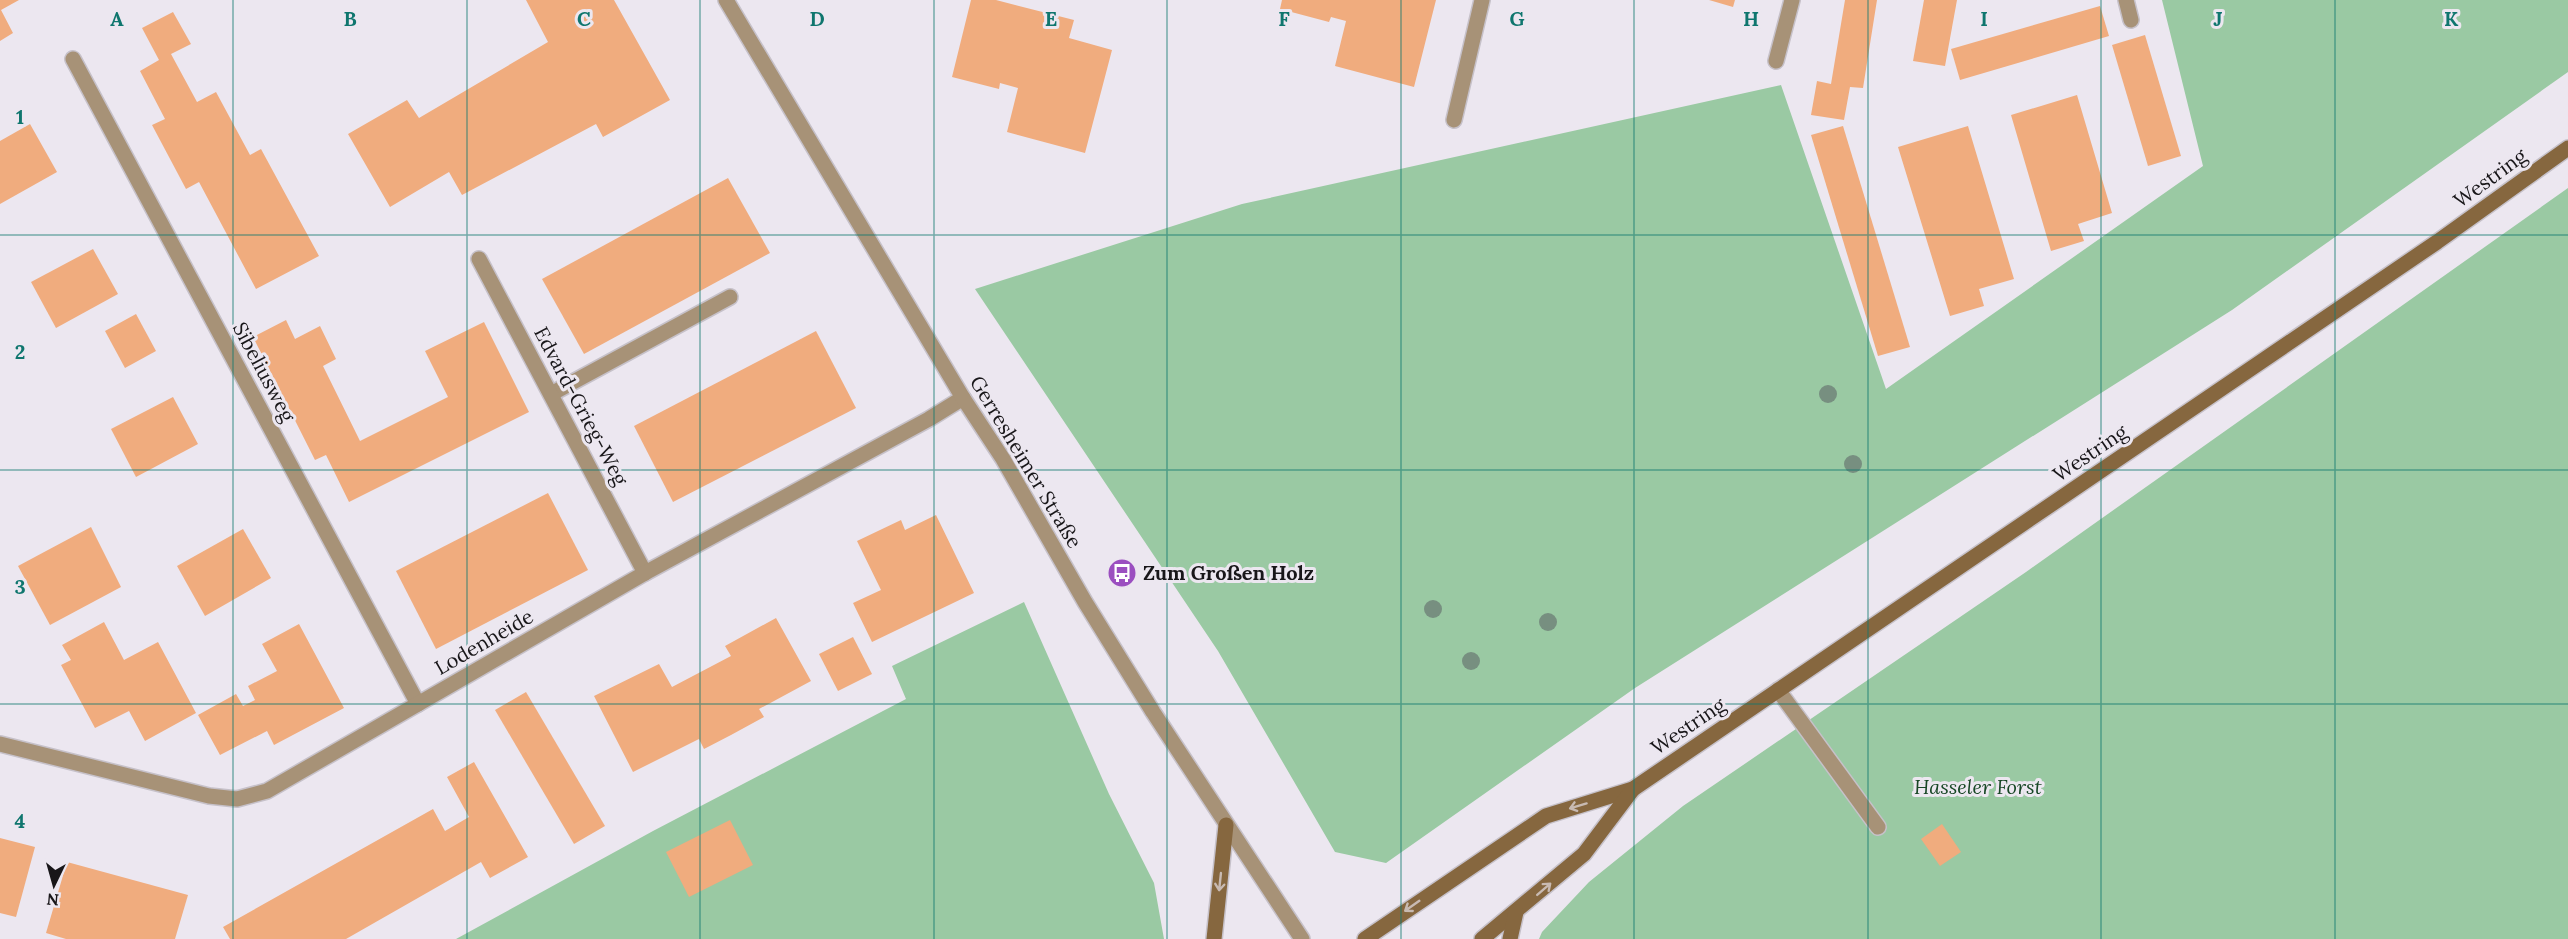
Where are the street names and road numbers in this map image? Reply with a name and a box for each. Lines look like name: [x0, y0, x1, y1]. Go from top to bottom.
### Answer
street label: Westring: [2448, 142, 2532, 213]
street label: Sibeliusweg: [228, 318, 302, 427]
street label: Edvard-Grieg-Weg: [529, 322, 634, 490]
street label: Gerresheimer Straße: [965, 371, 1088, 553]
street label: Westring: [2048, 418, 2132, 487]
street label: Lodenheide: [430, 603, 538, 680]
street label: Westring: [1646, 691, 1730, 760]

